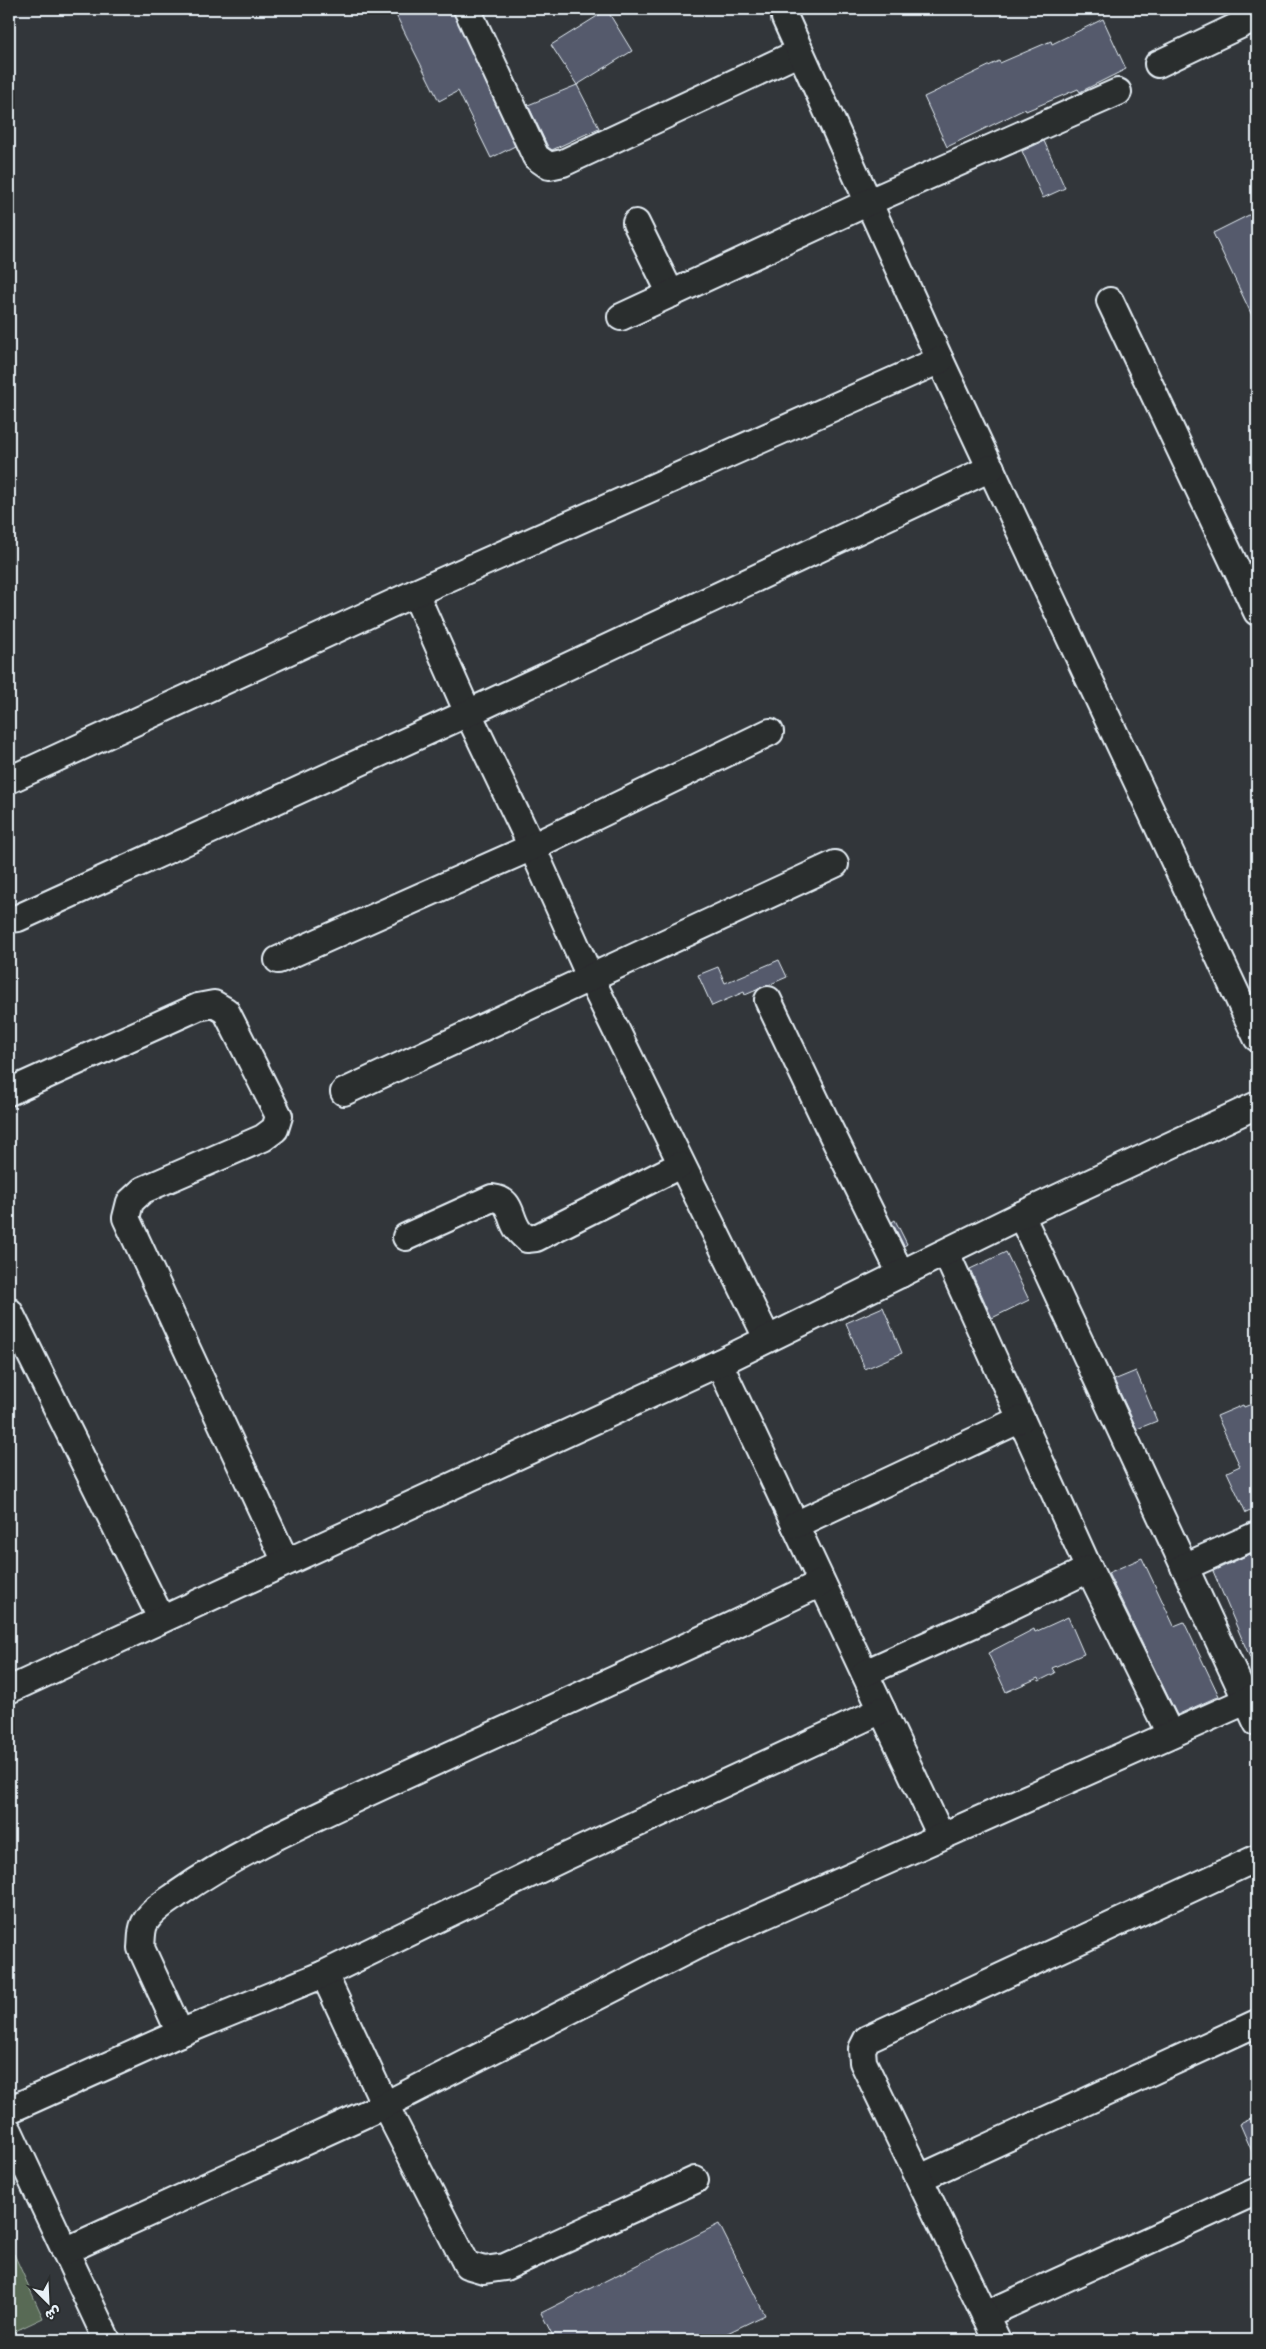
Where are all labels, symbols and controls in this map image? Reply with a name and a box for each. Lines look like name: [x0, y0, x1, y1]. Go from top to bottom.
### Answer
north arrow: [22, 2276, 72, 2326]
text: ش: [41, 2300, 64, 2324]

